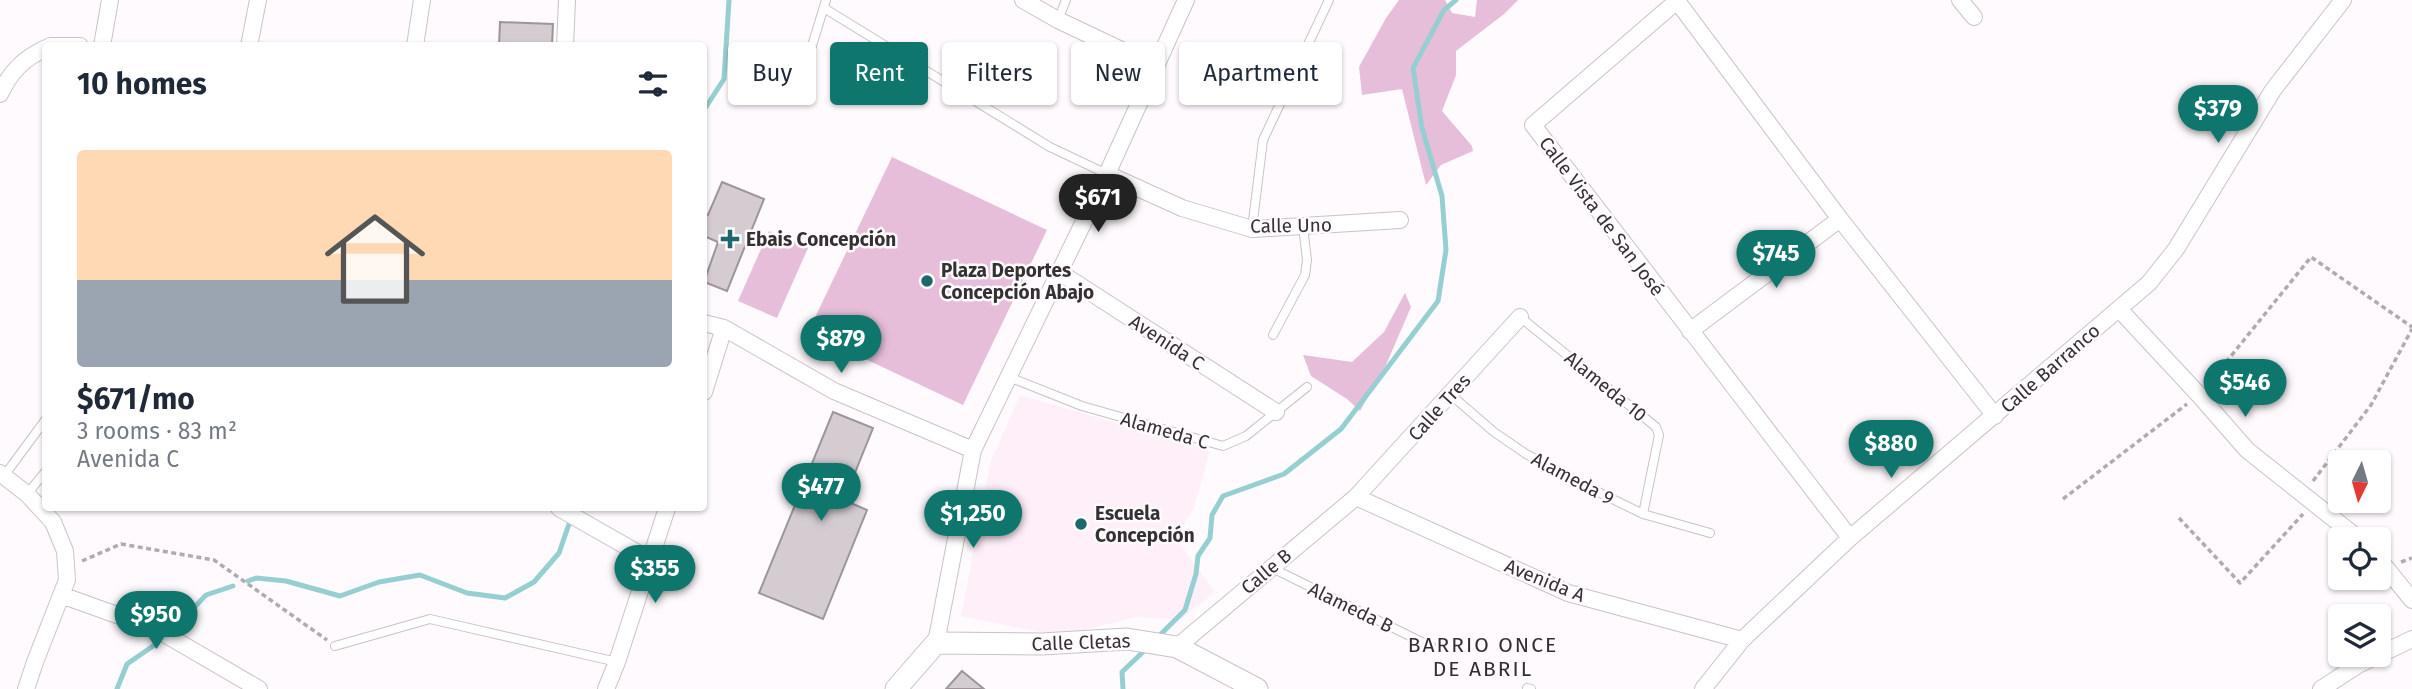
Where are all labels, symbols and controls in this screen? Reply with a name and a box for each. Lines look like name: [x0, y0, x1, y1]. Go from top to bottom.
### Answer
chip: Buy: [728, 42, 816, 105]
chip: Rent: [830, 42, 928, 105]
chip: Filters: [942, 42, 1057, 105]
chip: New: [1071, 42, 1165, 105]
chip: Apartment: [1179, 42, 1342, 105]
icon: filters: [634, 65, 672, 103]
text: 10 homes: [77, 66, 207, 102]
pin: $379: [2177, 86, 2259, 145]
text: $379: [2194, 94, 2242, 122]
street label: Calle Vista de San José: [1534, 132, 1669, 301]
pin: $671: [1057, 174, 1139, 234]
text: $671: [1075, 183, 1121, 211]
icon: home: [312, 196, 438, 322]
street label: Calle Uno: [1250, 213, 1332, 238]
place label: Ebais Concepción: [746, 228, 896, 251]
marker: Ebais Concepción: [720, 229, 740, 249]
pin: $745: [1735, 230, 1817, 290]
text: $745: [1752, 239, 1800, 267]
place label: Plaza Deportes Concepción Abajo: [941, 259, 1094, 304]
marker: Plaza Deportes Concepción Abajo: [919, 273, 935, 289]
street label: Avenida C: [1125, 310, 1209, 375]
pin: $879: [800, 316, 882, 375]
street label: Calle Barranco: [1996, 319, 2105, 418]
text: $879: [817, 324, 866, 352]
street label: Alameda 10: [1560, 346, 1651, 426]
pin: $546: [2204, 360, 2286, 419]
text: $546: [2220, 368, 2270, 396]
street label: Calle Tres: [1403, 369, 1476, 446]
text: $671/mo: [77, 381, 195, 417]
street label: Alameda C: [1118, 407, 1212, 454]
text: 3 rooms · 83 m²: [77, 417, 237, 445]
pin: $880: [1850, 420, 1932, 480]
text: $880: [1865, 429, 1917, 457]
text: Avenida C: [77, 445, 179, 473]
street label: Alameda 9: [1528, 447, 1618, 510]
north arrow: [2328, 450, 2390, 513]
map controls: [2328, 450, 2391, 667]
pin: $477: [780, 463, 862, 523]
text: $477: [798, 472, 844, 500]
pin: $1,250: [916, 490, 1030, 550]
text: $1,250: [940, 499, 1006, 527]
place label: Escuela Concepción: [1095, 502, 1195, 547]
marker: Escuela Concepción: [1073, 516, 1089, 532]
button: locate: [2328, 527, 2391, 590]
street label: Calle B: [1236, 544, 1296, 599]
pin: $355: [614, 546, 696, 605]
text: $355: [630, 554, 680, 582]
street label: Avenida A: [1501, 554, 1588, 607]
street label: Alameda B: [1305, 577, 1397, 638]
pin: $950: [115, 592, 197, 651]
text: $950: [131, 600, 181, 628]
button: layers: [2328, 604, 2391, 667]
street label: Calle Cletas: [1031, 629, 1131, 656]
district label: BARRIO ONCE DE ABRIL: [1408, 632, 1558, 682]

